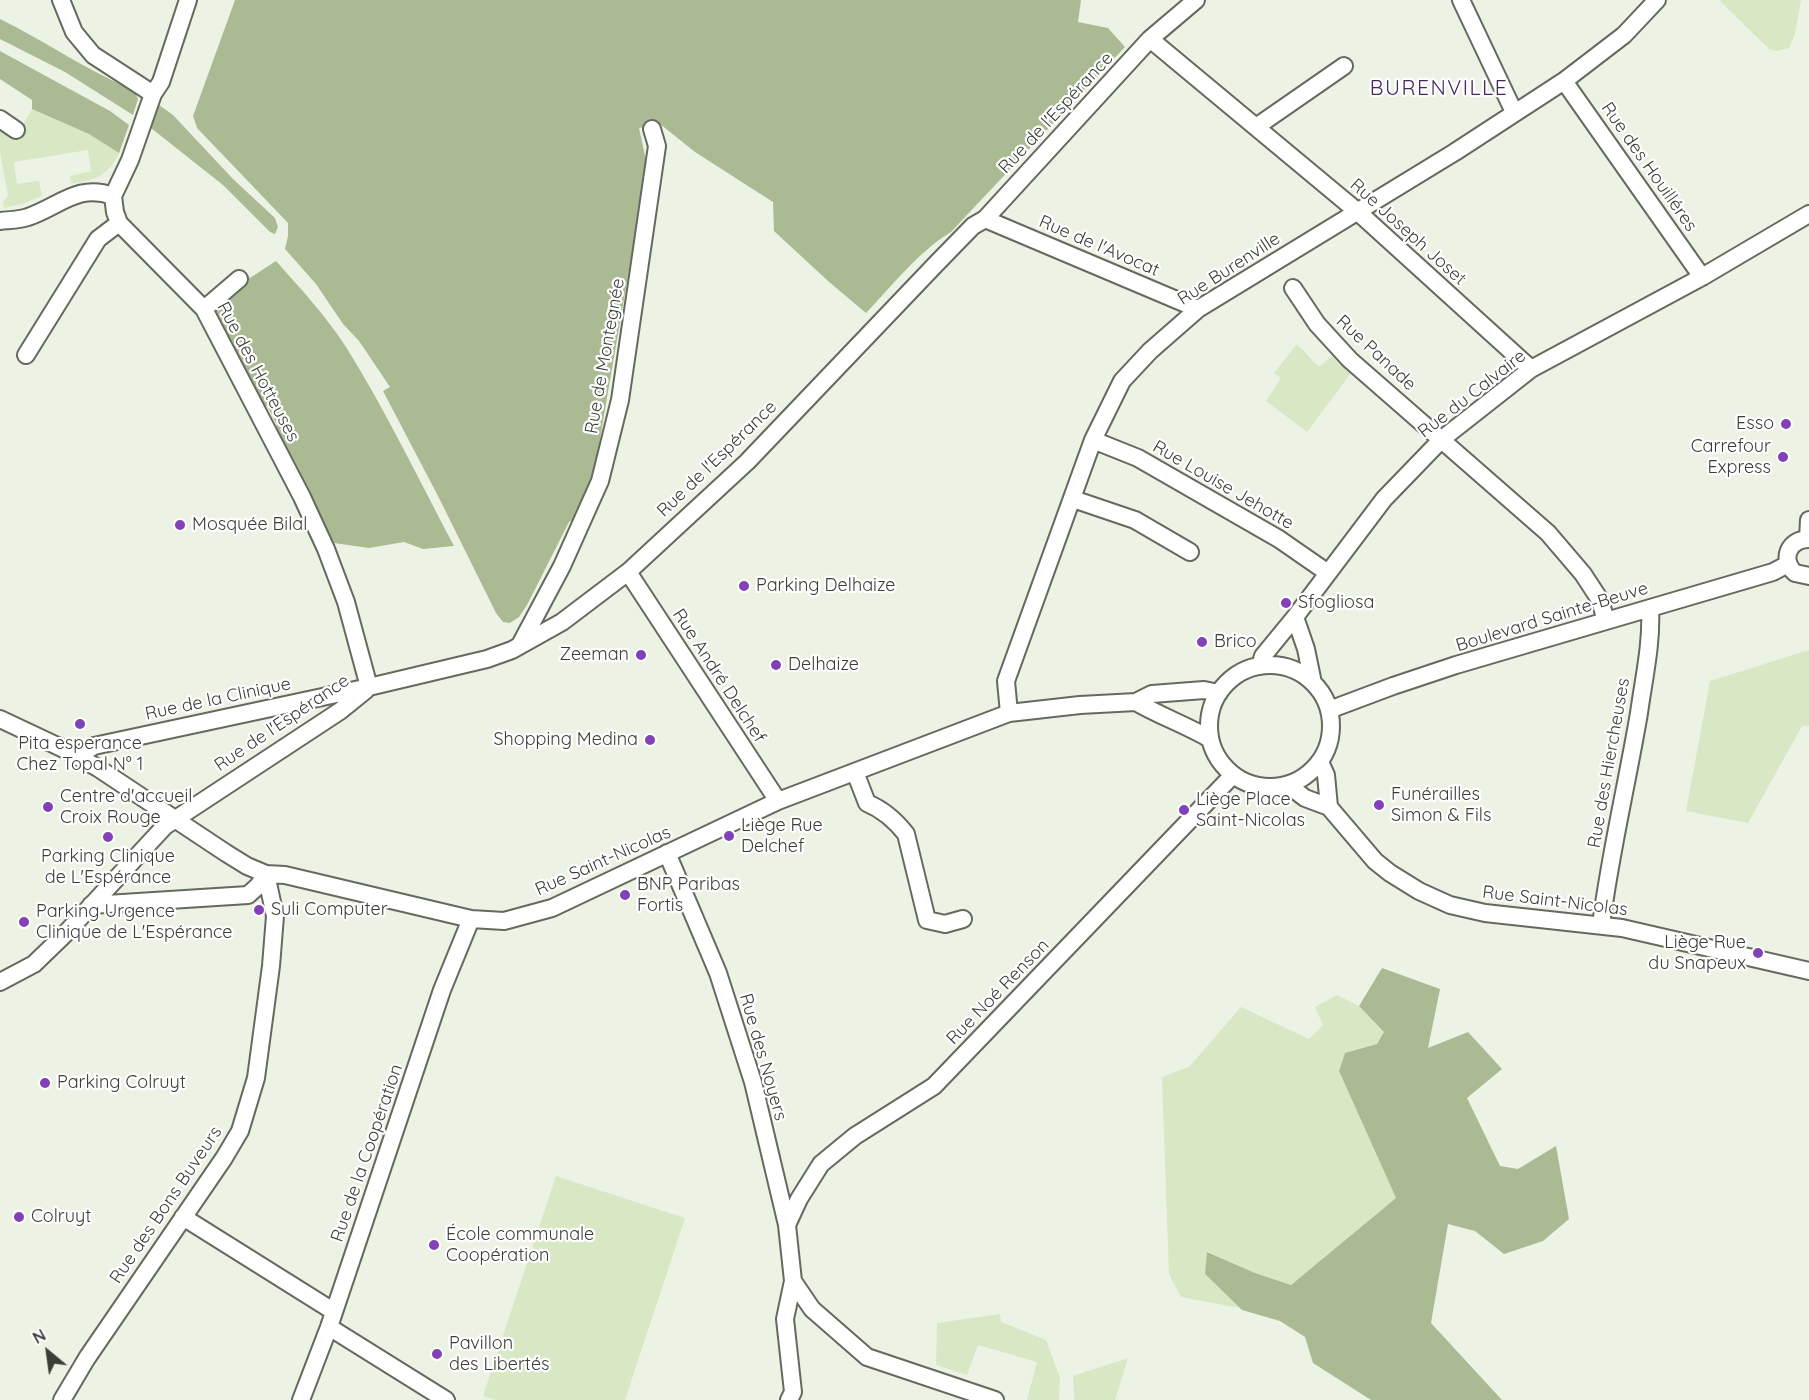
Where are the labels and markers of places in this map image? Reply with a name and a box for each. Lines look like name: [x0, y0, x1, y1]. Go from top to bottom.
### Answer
place label: Esso: [1736, 413, 1774, 435]
marker: Esso: [1779, 417, 1793, 431]
place label: Carrefour Express: [1691, 436, 1771, 478]
marker: Carrefour Express: [1776, 450, 1790, 464]
place label: Mosquée Bilal: [192, 514, 307, 536]
marker: Mosquée Bilal: [173, 518, 187, 532]
place label: Parking Delhaize: [756, 575, 895, 597]
marker: Parking Delhaize: [737, 579, 751, 593]
place label: Sfogliosa: [1298, 592, 1374, 614]
marker: Sfogliosa: [1279, 596, 1293, 610]
place label: Brico: [1214, 631, 1257, 653]
marker: Brico: [1195, 635, 1209, 649]
place label: Zeeman: [559, 644, 629, 666]
marker: Zeeman: [634, 648, 648, 662]
place label: Delhaize: [788, 654, 859, 676]
marker: Delhaize: [769, 658, 783, 672]
marker: Pita esperance Chez Topal N° 1: [73, 717, 87, 731]
place label: Shopping Medina: [493, 729, 638, 751]
place label: Pita esperance Chez Topal N° 1: [17, 733, 143, 776]
marker: Shopping Medina: [643, 733, 657, 747]
place label: Funérailles Simon & Fils: [1391, 784, 1491, 826]
place label: Centre d'accueil Croix Rouge: [60, 786, 192, 828]
place label: Liège Place Saint-Nicolas: [1196, 789, 1305, 832]
marker: Funérailles Simon & Fils: [1372, 798, 1386, 812]
marker: Centre d'accueil Croix Rouge: [41, 800, 55, 814]
marker: Liège Place Saint-Nicolas: [1177, 803, 1191, 817]
place label: Liège Rue Delchef: [741, 815, 823, 858]
marker: Liège Rue Delchef: [722, 829, 736, 843]
marker: Parking Clinique de L'Espérance: [101, 830, 115, 844]
place label: Parking Clinique de L'Espérance: [41, 846, 175, 888]
place label: BNP Paribas Fortis: [637, 874, 740, 916]
marker: BNP Paribas Fortis: [618, 888, 632, 902]
place label: Suli Computer: [271, 899, 388, 921]
place label: Parking Urgence Clinique de L'Espérance: [36, 901, 233, 944]
marker: Suli Computer: [252, 903, 266, 917]
marker: Parking Urgence Clinique de L'Espérance: [17, 915, 31, 929]
place label: Liège Rue du Snapeux: [1648, 932, 1746, 974]
marker: Liège Rue du Snapeux: [1751, 946, 1765, 960]
place label: Parking Colruyt: [57, 1072, 186, 1094]
marker: Parking Colruyt: [38, 1076, 52, 1090]
place label: Colruyt: [31, 1206, 91, 1228]
marker: Colruyt: [12, 1210, 26, 1224]
place label: École communale Coopération: [446, 1224, 594, 1266]
marker: École communale Coopération: [427, 1238, 441, 1252]
place label: Pavillon des Libertés: [449, 1333, 549, 1376]
marker: Pavillon des Libertés: [430, 1347, 444, 1361]

